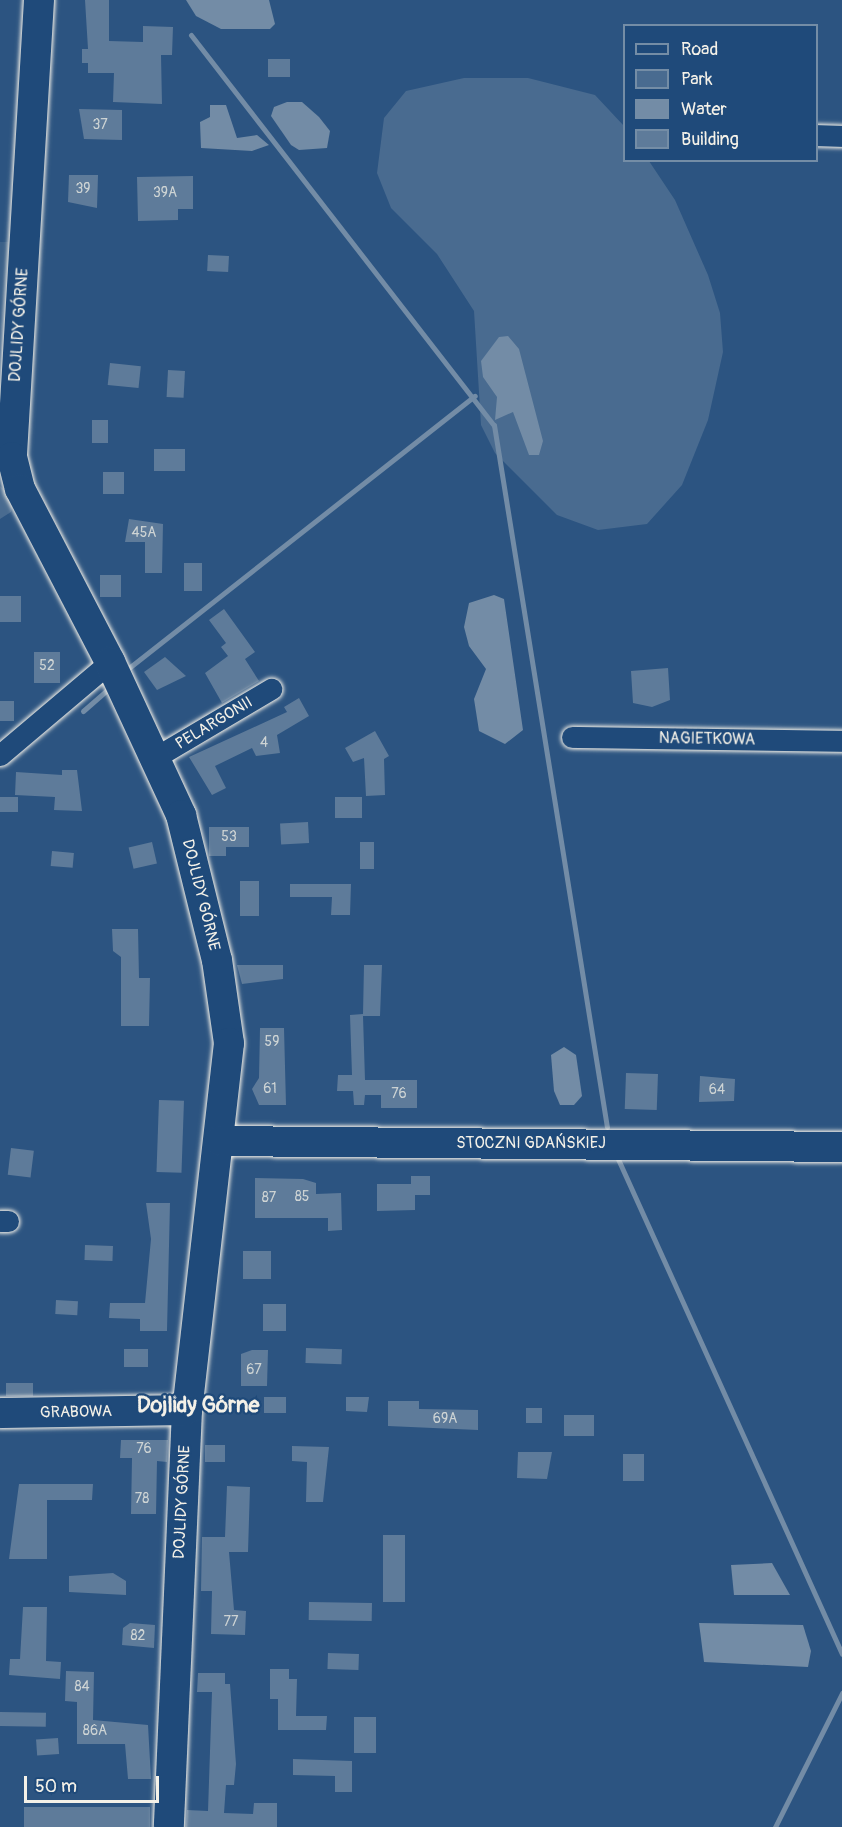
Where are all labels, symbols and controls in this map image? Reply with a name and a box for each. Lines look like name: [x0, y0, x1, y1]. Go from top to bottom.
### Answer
legend: [623, 24, 818, 162]
text: Road: [681, 38, 718, 61]
text: Park: [681, 68, 713, 91]
text: Water: [681, 98, 727, 121]
house number: 37: [92, 117, 108, 133]
text: Building: [681, 128, 739, 151]
house number: 39: [75, 181, 91, 197]
house number: 39A: [153, 185, 177, 201]
street label: DOJLIDY GÓRNE: [5, 267, 33, 383]
house number: 45A: [132, 525, 156, 541]
house number: 52: [39, 658, 55, 674]
street label: PELARGONII: [172, 693, 256, 753]
street label: NAGIETKOWA: [659, 729, 755, 749]
house number: 4: [260, 735, 268, 751]
house number: 53: [221, 829, 237, 845]
street label: DOJLIDY GÓRNE: [178, 837, 224, 953]
house number: 59: [265, 1034, 279, 1050]
house number: 61: [263, 1081, 277, 1097]
house number: 64: [709, 1082, 725, 1098]
house number: 76: [391, 1086, 407, 1102]
street label: STOCZNI GDAŃSKIEJ: [456, 1133, 606, 1153]
house number: 85: [295, 1189, 309, 1205]
house number: 87: [262, 1190, 276, 1206]
house number: 67: [246, 1362, 262, 1378]
district label: Dojlidy Górne: [137, 1393, 259, 1419]
street label: GRABOWA: [40, 1402, 112, 1422]
house number: 69A: [433, 1411, 457, 1427]
house number: 76: [136, 1441, 152, 1457]
street label: DOJLIDY GÓRNE: [169, 1445, 195, 1559]
house number: 78: [135, 1491, 149, 1507]
house number: 77: [224, 1614, 238, 1630]
house number: 82: [131, 1628, 145, 1644]
house number: 84: [74, 1679, 90, 1695]
house number: 86A: [83, 1723, 107, 1739]
scale bar: [27, 1764, 162, 1802]
text: 50 m: [35, 1775, 77, 1798]

